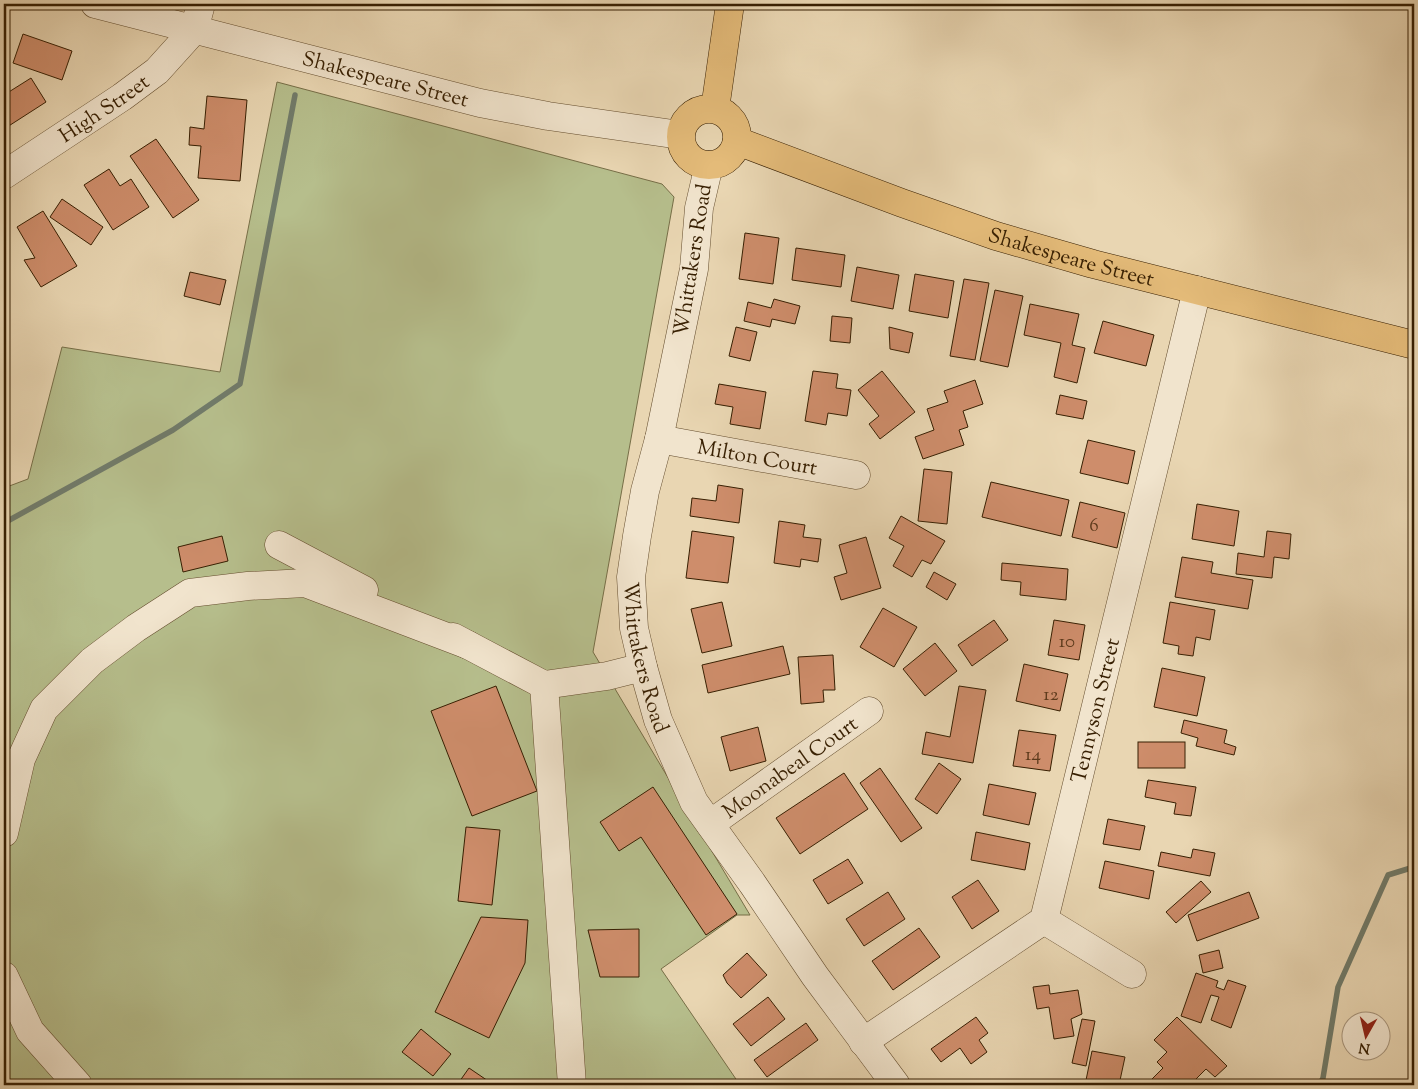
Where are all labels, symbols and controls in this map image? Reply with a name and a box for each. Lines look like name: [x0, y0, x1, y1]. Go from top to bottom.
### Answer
street label: Shakespeare Street: [299, 45, 472, 116]
street label: High Street: [54, 68, 157, 152]
street label: Whittakers Road: [667, 182, 721, 339]
street label: Shakespeare Street: [983, 221, 1157, 296]
street label: Milton Court: [695, 433, 819, 485]
house number: 6: [1089, 513, 1099, 540]
street label: Whittakers Road: [614, 581, 675, 739]
house number: 10: [1059, 629, 1075, 656]
street label: Tennyson Street: [1065, 635, 1129, 786]
house number: 12: [1043, 682, 1059, 709]
street label: Moonabeal Court: [717, 710, 865, 827]
house number: 14: [1025, 742, 1041, 769]
north arrow: [1340, 1012, 1390, 1062]
text: N: [1358, 1036, 1371, 1058]

